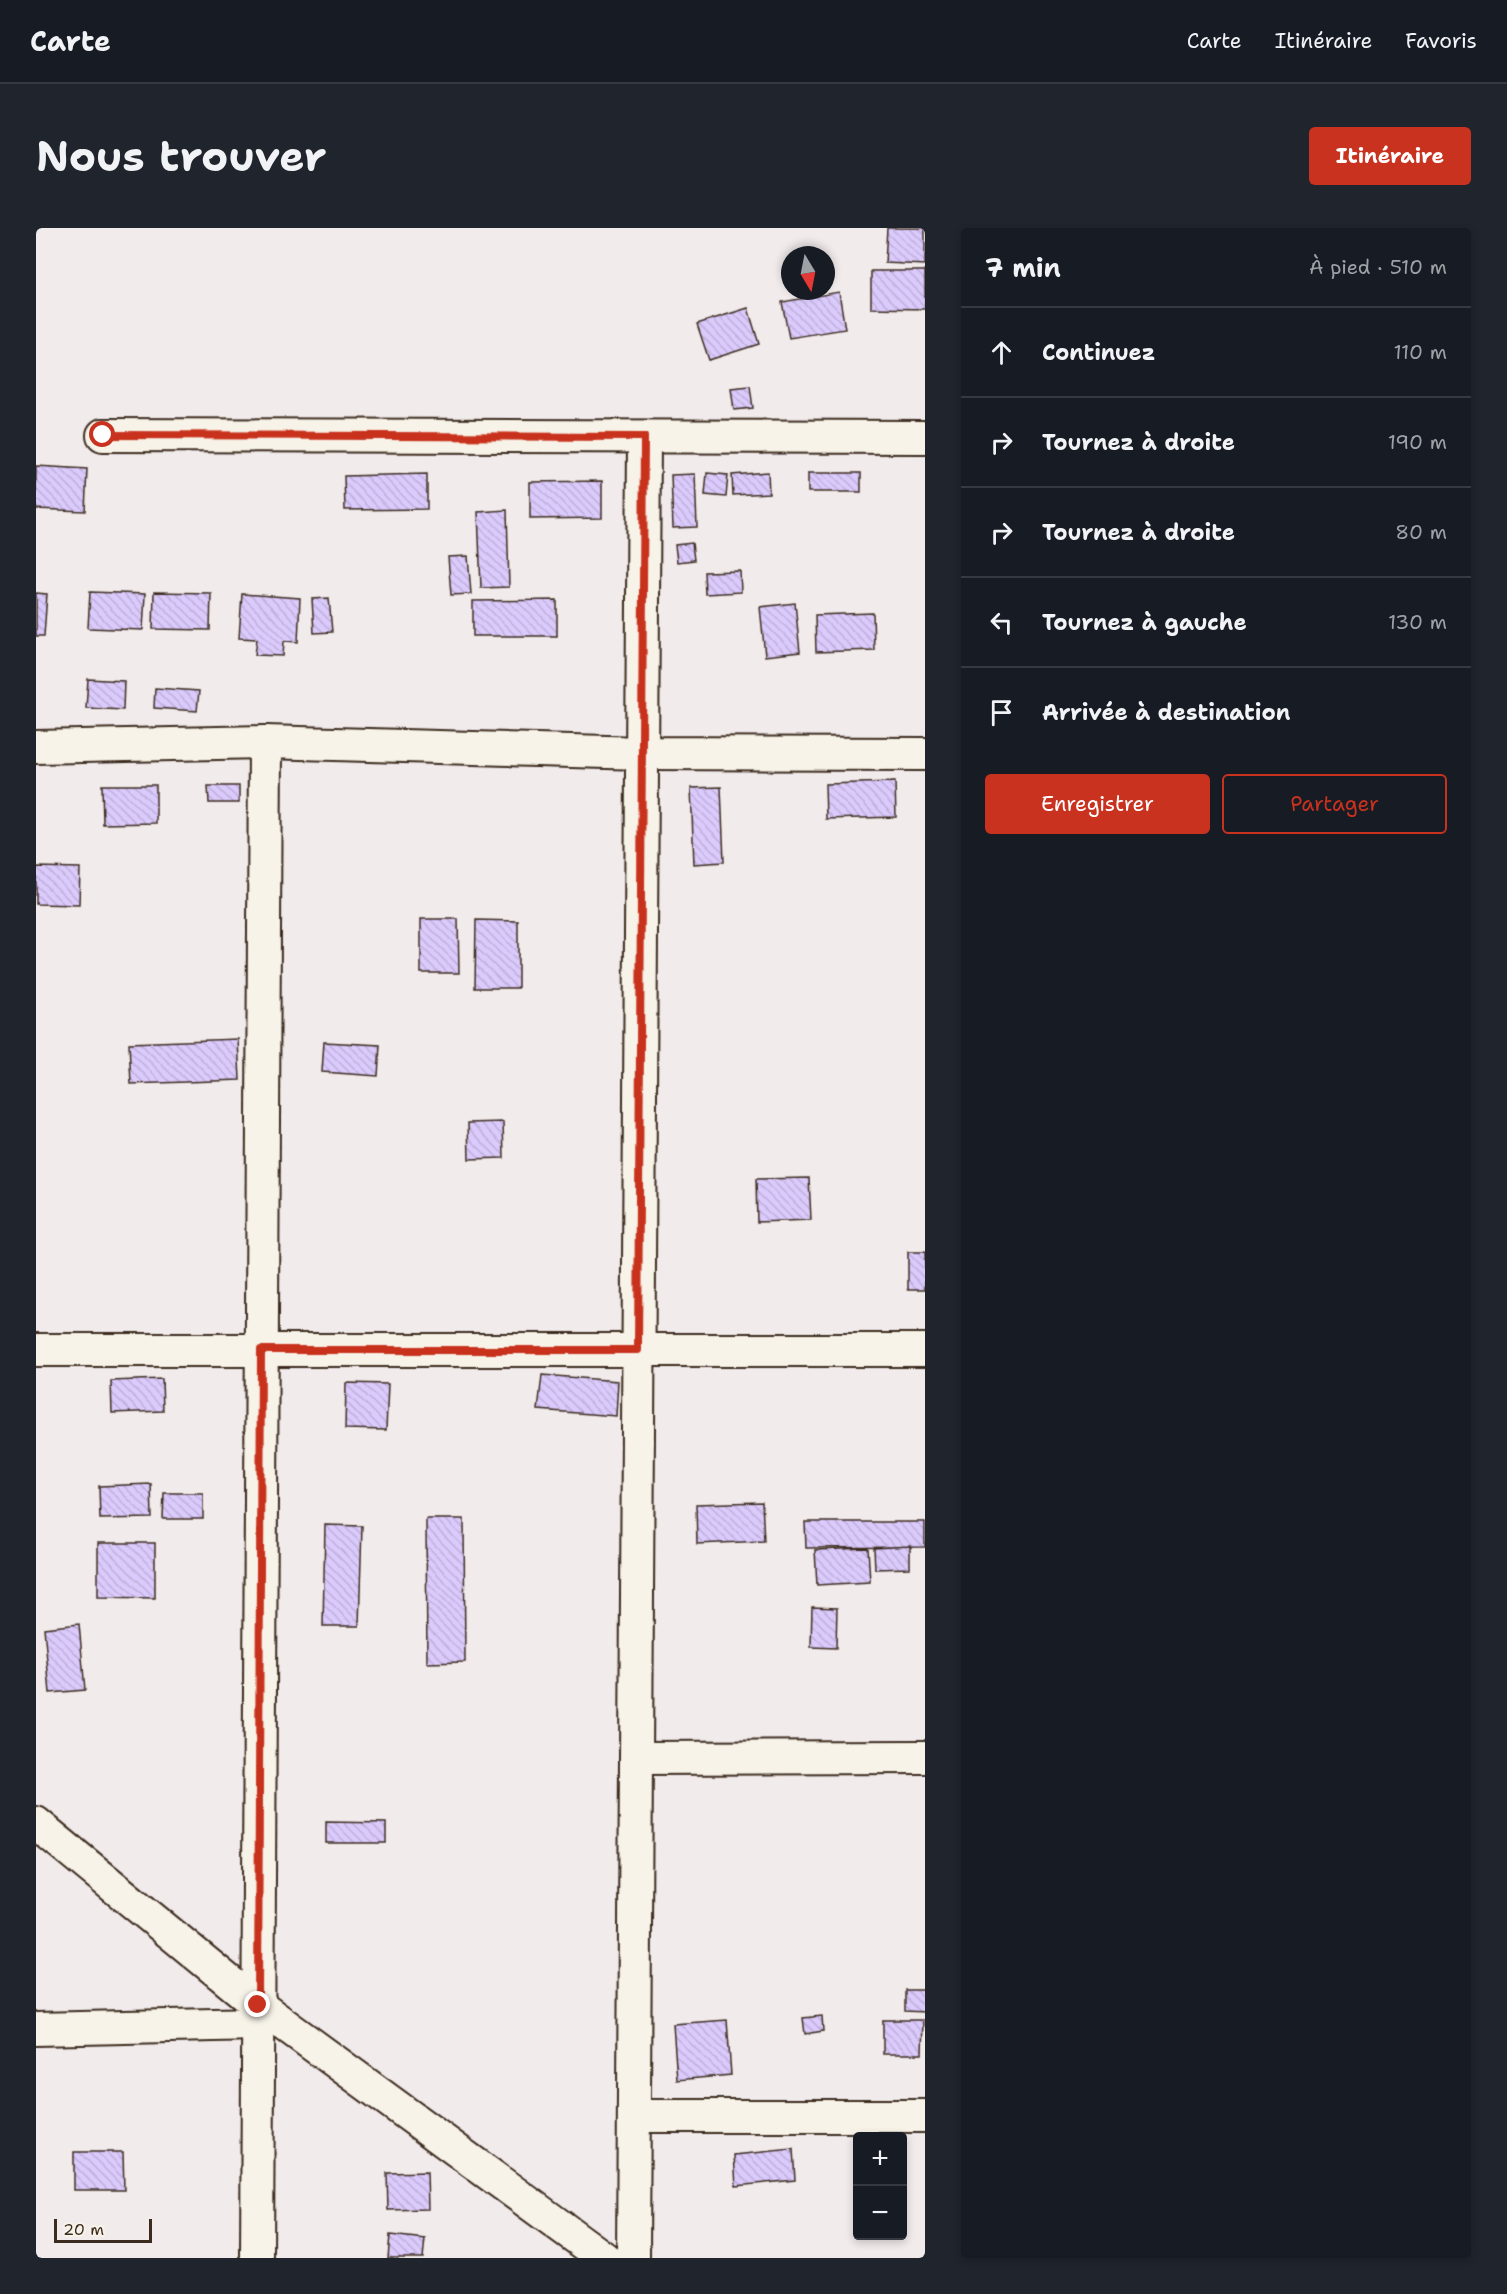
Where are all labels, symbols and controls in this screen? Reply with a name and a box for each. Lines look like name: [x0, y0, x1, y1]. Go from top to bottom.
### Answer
text: Carte: [30, 22, 111, 60]
text: Carte: [1187, 27, 1242, 55]
text: Itinéraire: [1275, 27, 1372, 55]
text: Favoris: [1405, 27, 1477, 55]
button: Itinéraire: [1309, 127, 1471, 185]
text: Nous trouver: [36, 128, 326, 184]
north arrow: [781, 246, 835, 300]
text: 7 min: [985, 250, 1061, 285]
text: À pied · 510 m: [1309, 254, 1447, 280]
icon: ahead: [985, 336, 1018, 369]
text: Continuez: [1042, 338, 1155, 367]
text: 110 m: [1393, 339, 1447, 365]
route start: [89, 421, 115, 447]
icon: right: [985, 426, 1018, 459]
text: Tournez à droite: [1042, 428, 1235, 457]
text: 190 m: [1388, 429, 1447, 455]
icon: right: [985, 516, 1018, 549]
text: Tournez à droite: [1042, 518, 1235, 547]
text: 80 m: [1395, 519, 1447, 545]
icon: left: [985, 606, 1018, 639]
text: Tournez à gauche: [1042, 608, 1247, 637]
text: 130 m: [1388, 609, 1447, 635]
icon: arrive: [985, 696, 1018, 729]
text: Arrivée à destination: [1042, 698, 1290, 727]
button: Enregistrer: [985, 774, 1210, 834]
button: Partager: [1222, 774, 1447, 834]
route end: [244, 1991, 270, 2017]
map controls: [853, 2132, 907, 2240]
button: +: [853, 2132, 907, 2186]
button: −: [853, 2186, 907, 2240]
scale bar: [54, 2216, 152, 2244]
text: 20 m: [63, 2219, 104, 2240]

